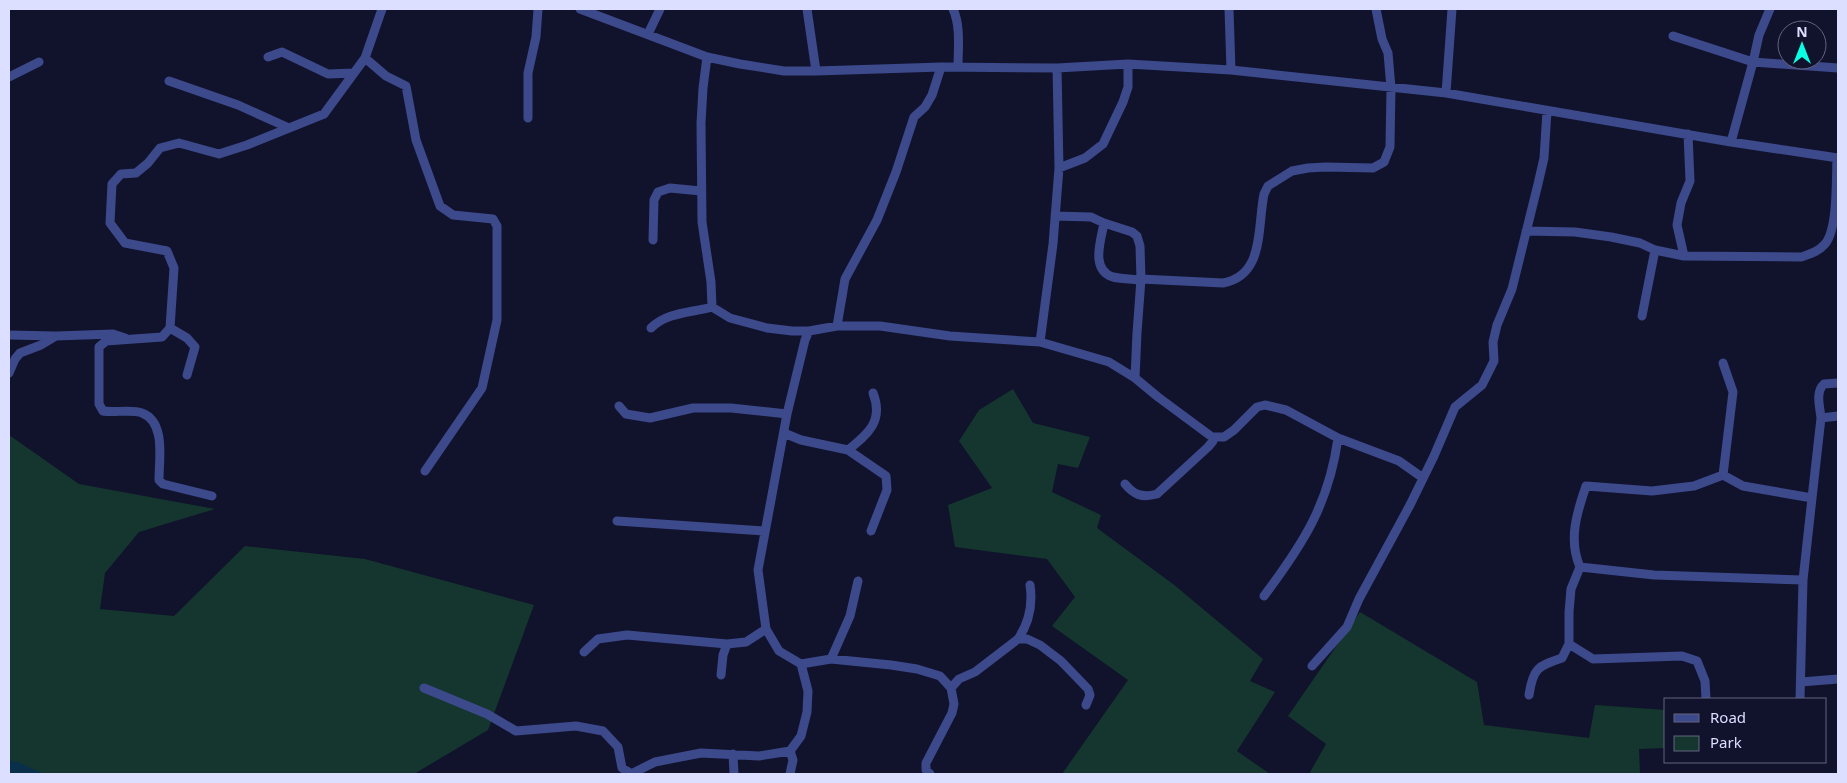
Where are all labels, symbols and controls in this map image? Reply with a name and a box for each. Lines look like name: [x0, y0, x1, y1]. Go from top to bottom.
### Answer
north arrow: [1777, 20, 1827, 70]
text: N: [1796, 22, 1808, 41]
legend: [1664, 698, 1827, 763]
text: Road: [1710, 707, 1746, 727]
text: Park: [1710, 732, 1742, 752]

